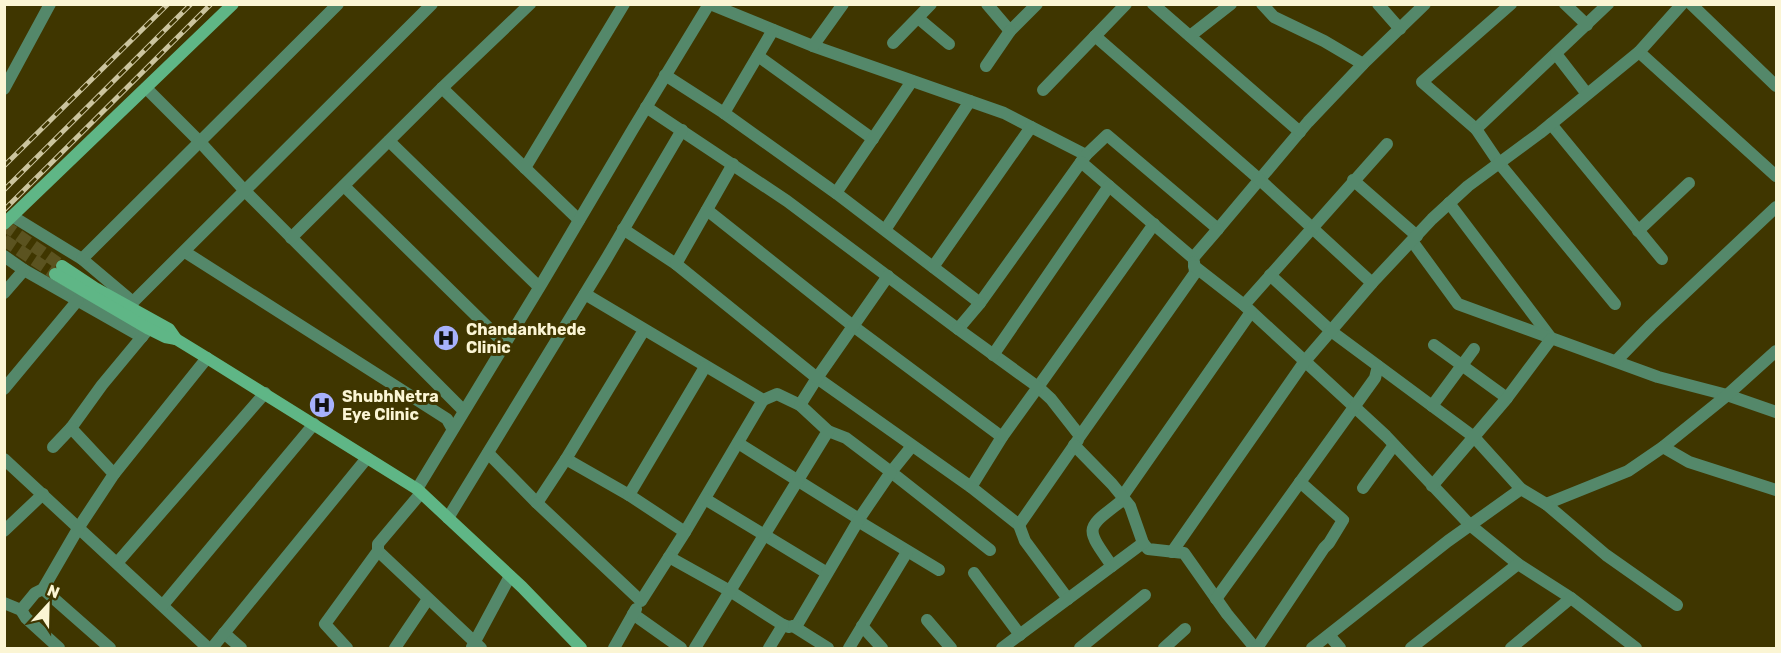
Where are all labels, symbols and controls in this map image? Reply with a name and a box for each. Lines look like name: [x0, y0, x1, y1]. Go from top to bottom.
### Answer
place label: Chandankhede Clinic: [466, 320, 586, 357]
hospital icon: Chandankhede Clinic: [431, 323, 461, 353]
place label: ShubhNetra Eye Clinic: [342, 387, 439, 424]
hospital icon: ShubhNetra Eye Clinic: [307, 390, 337, 420]
north arrow: [18, 575, 78, 635]
text: N: [45, 581, 62, 603]

